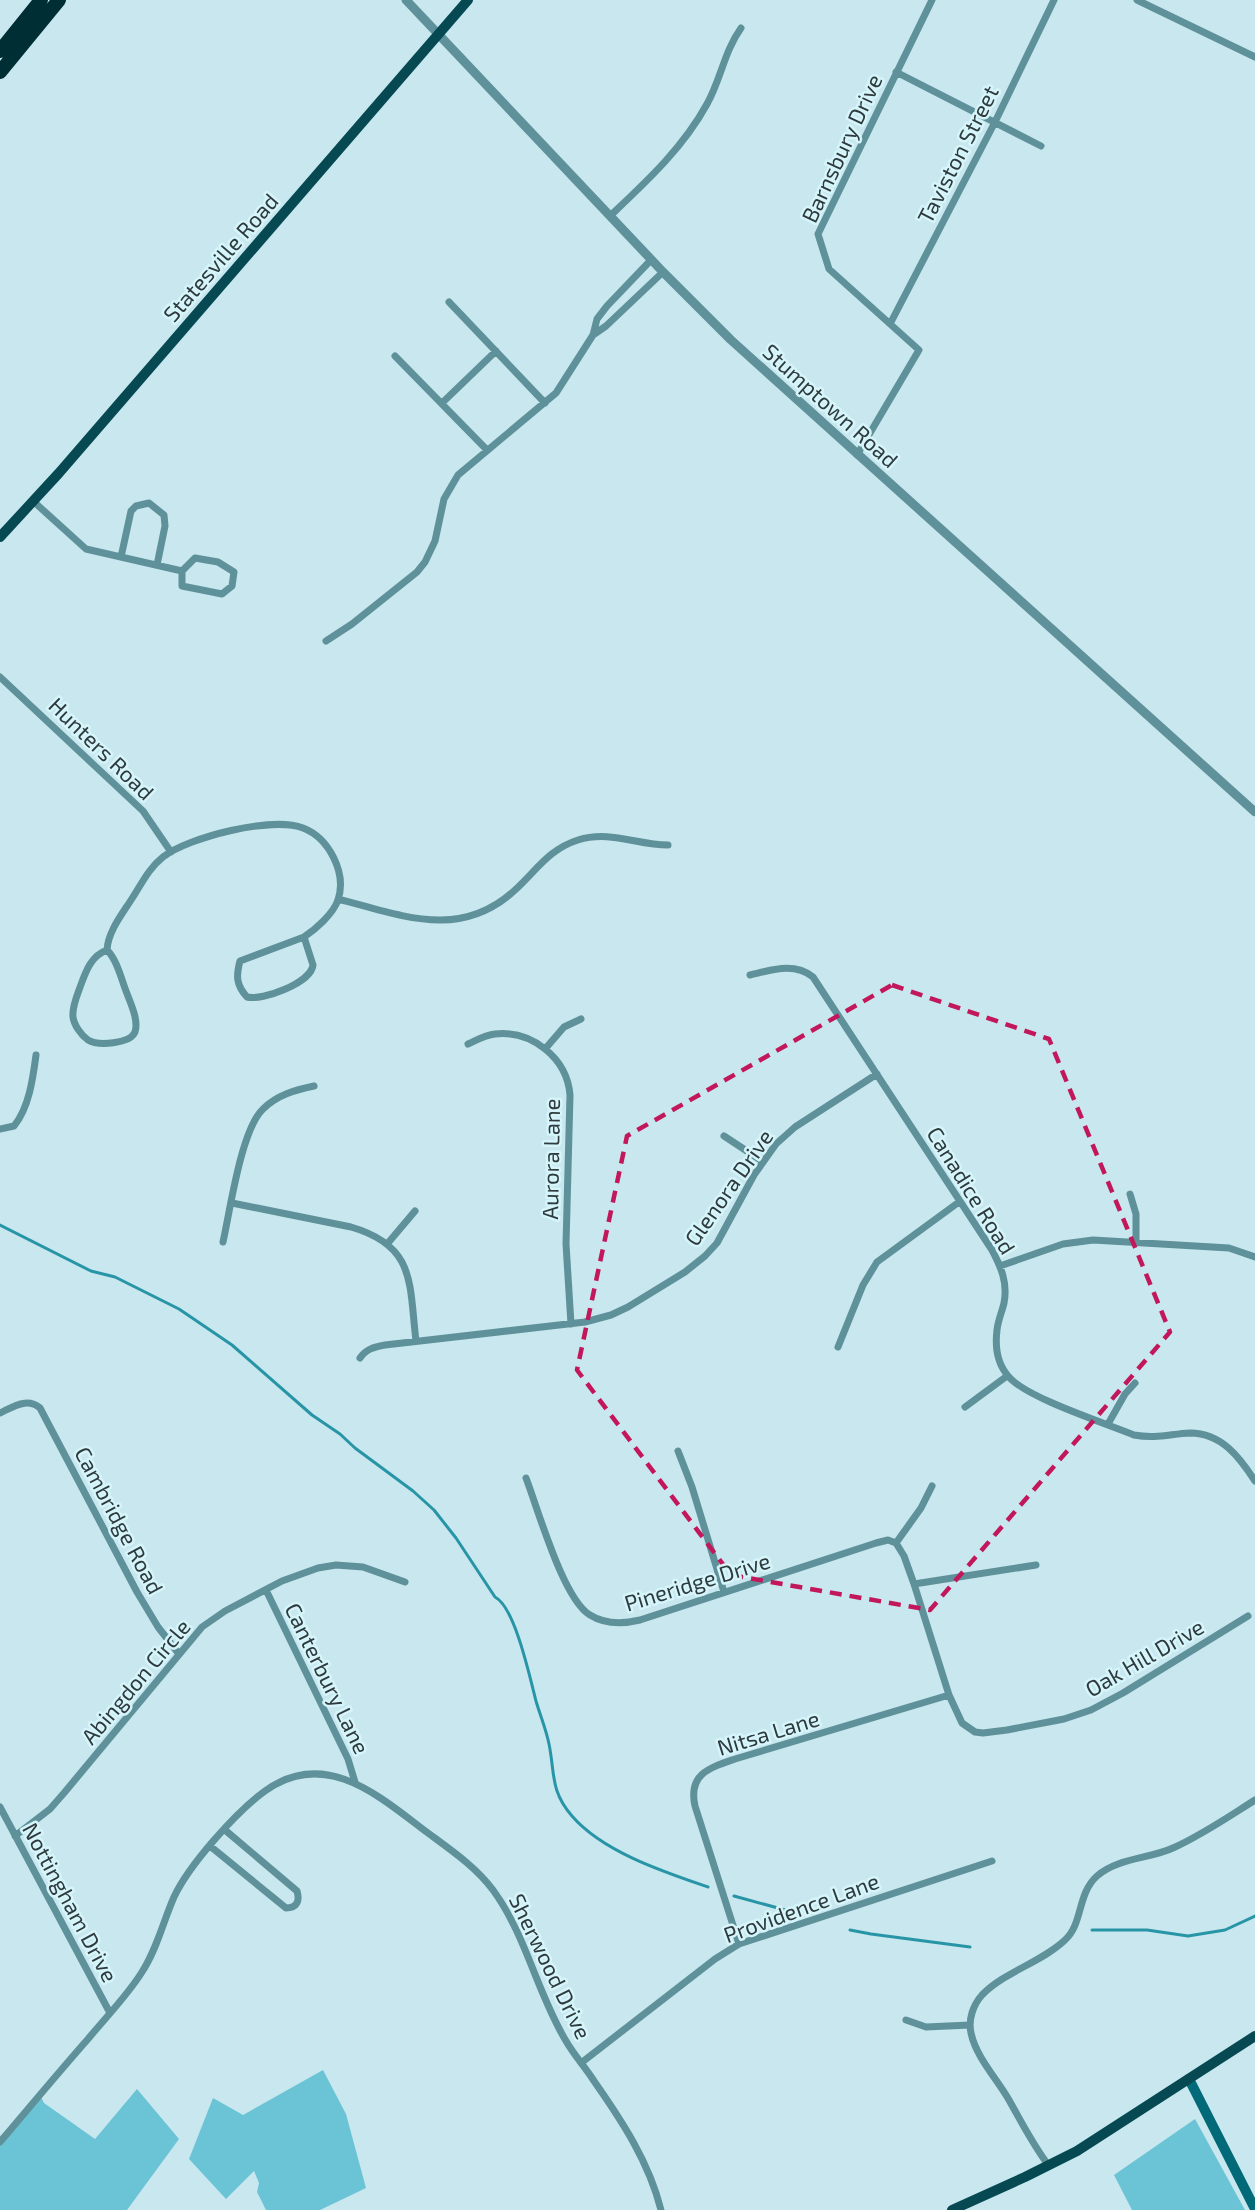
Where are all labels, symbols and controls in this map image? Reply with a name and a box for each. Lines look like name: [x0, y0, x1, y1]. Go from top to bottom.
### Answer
street label: Barnsbury Drive: [795, 70, 887, 226]
street label: Taviston Street: [911, 81, 1003, 227]
street label: Statesville Road: [157, 188, 283, 326]
street label: Stumptown Road: [758, 338, 904, 472]
street label: Hunters Road: [44, 691, 160, 805]
street label: Aurora Lane: [536, 1098, 564, 1220]
street label: Canadice Road: [922, 1121, 1022, 1259]
street label: Glenora Drive: [678, 1124, 778, 1250]
street label: Cambridge Road: [70, 1442, 170, 1598]
street label: Pineridge Drive: [621, 1546, 773, 1616]
street label: Canterbury Lane: [280, 1598, 376, 1758]
street label: Abingdon Circle: [75, 1613, 195, 1749]
street label: Oak Hill Drive: [1080, 1613, 1208, 1701]
street label: Nitsa Lane: [714, 1704, 822, 1760]
street label: Nottingham Drive: [18, 1818, 124, 1986]
street label: Providence Lane: [720, 1867, 882, 1947]
street label: Sherwood Drive: [505, 1889, 597, 2043]

